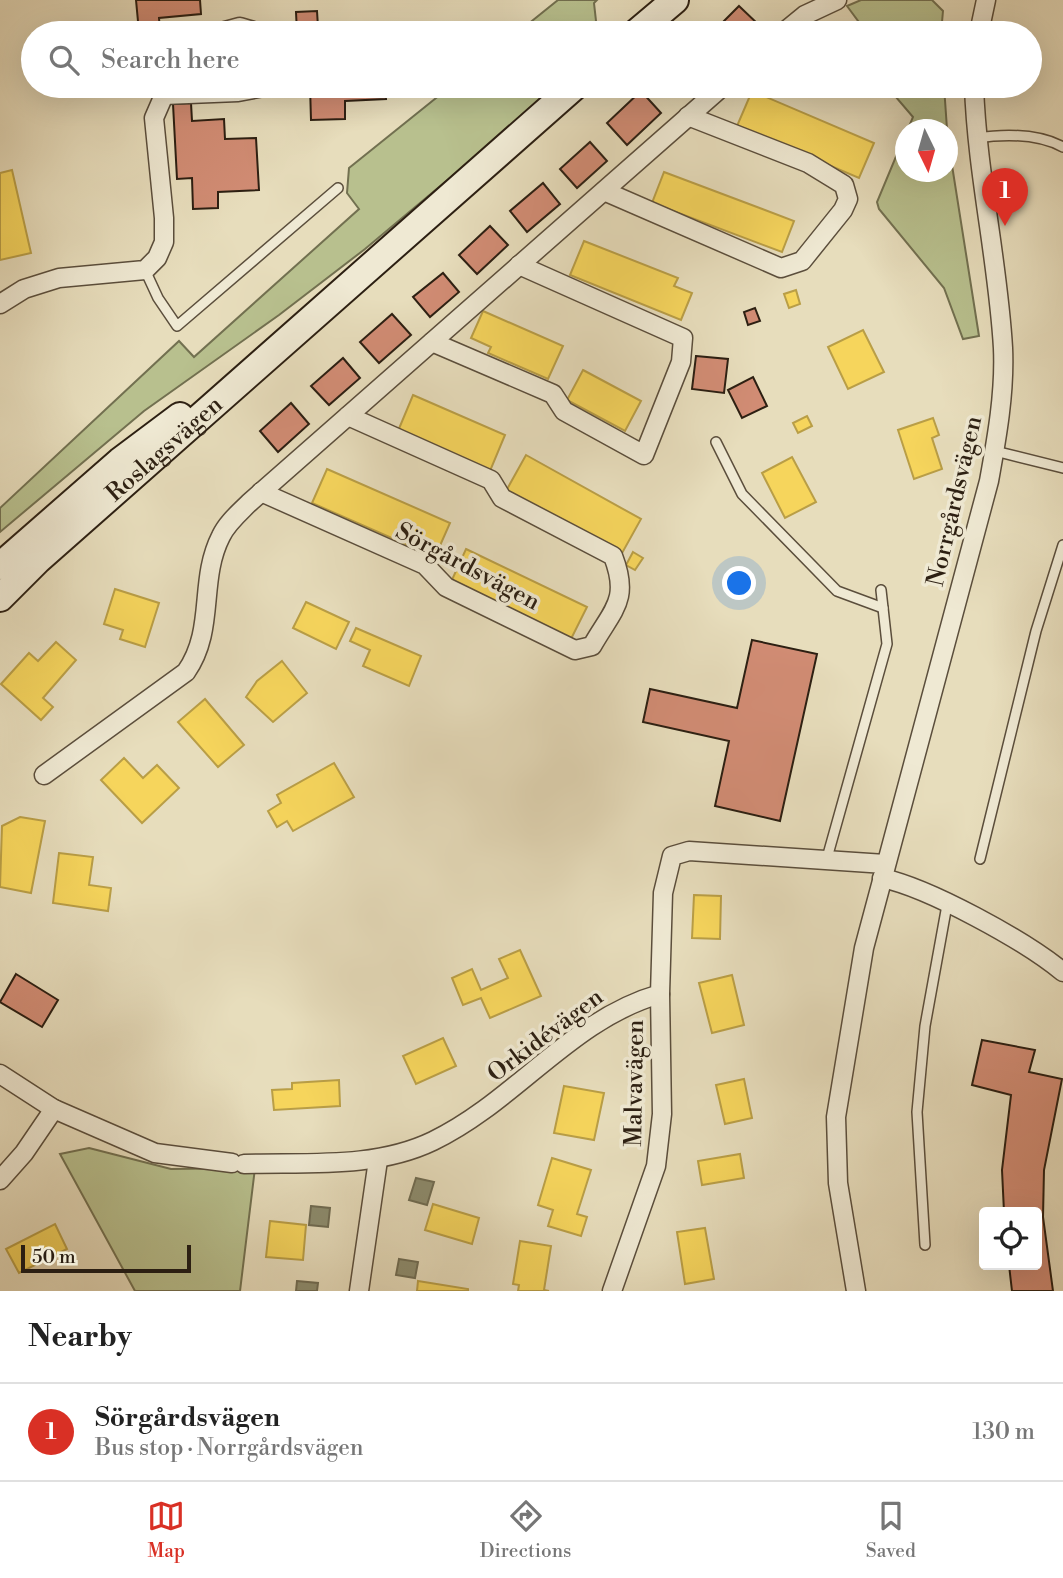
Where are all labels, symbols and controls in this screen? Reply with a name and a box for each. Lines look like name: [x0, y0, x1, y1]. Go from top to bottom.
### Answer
search box: [21, 21, 1042, 98]
icon: search: [45, 41, 83, 79]
text: Search here: [101, 44, 240, 76]
north arrow: [895, 119, 958, 182]
pin: 1: [982, 168, 1028, 226]
street label: Roslagsvägen: [100, 390, 229, 509]
street label: Norrgårdsvägen: [921, 413, 989, 589]
street label: Sörgårdsvägen: [390, 516, 545, 618]
your location: [722, 566, 756, 600]
street label: Orkidévägen: [482, 982, 610, 1089]
street label: Malvavägen: [619, 1019, 651, 1147]
map controls: [979, 1207, 1042, 1270]
button: locate: [979, 1207, 1042, 1270]
scale bar: [21, 1242, 191, 1274]
text: 50 m: [32, 1245, 76, 1269]
text: Nearby: [28, 1318, 132, 1356]
text: Sörgårdsvägen: [95, 1402, 280, 1434]
text: 1: [45, 1418, 57, 1446]
text: 130 m: [972, 1418, 1035, 1446]
text: Bus stop · Norrgårdsvägen: [95, 1434, 364, 1462]
tab: Map: [147, 1497, 185, 1563]
tab: Directions: [480, 1497, 571, 1563]
tab: Saved: [866, 1497, 916, 1563]

